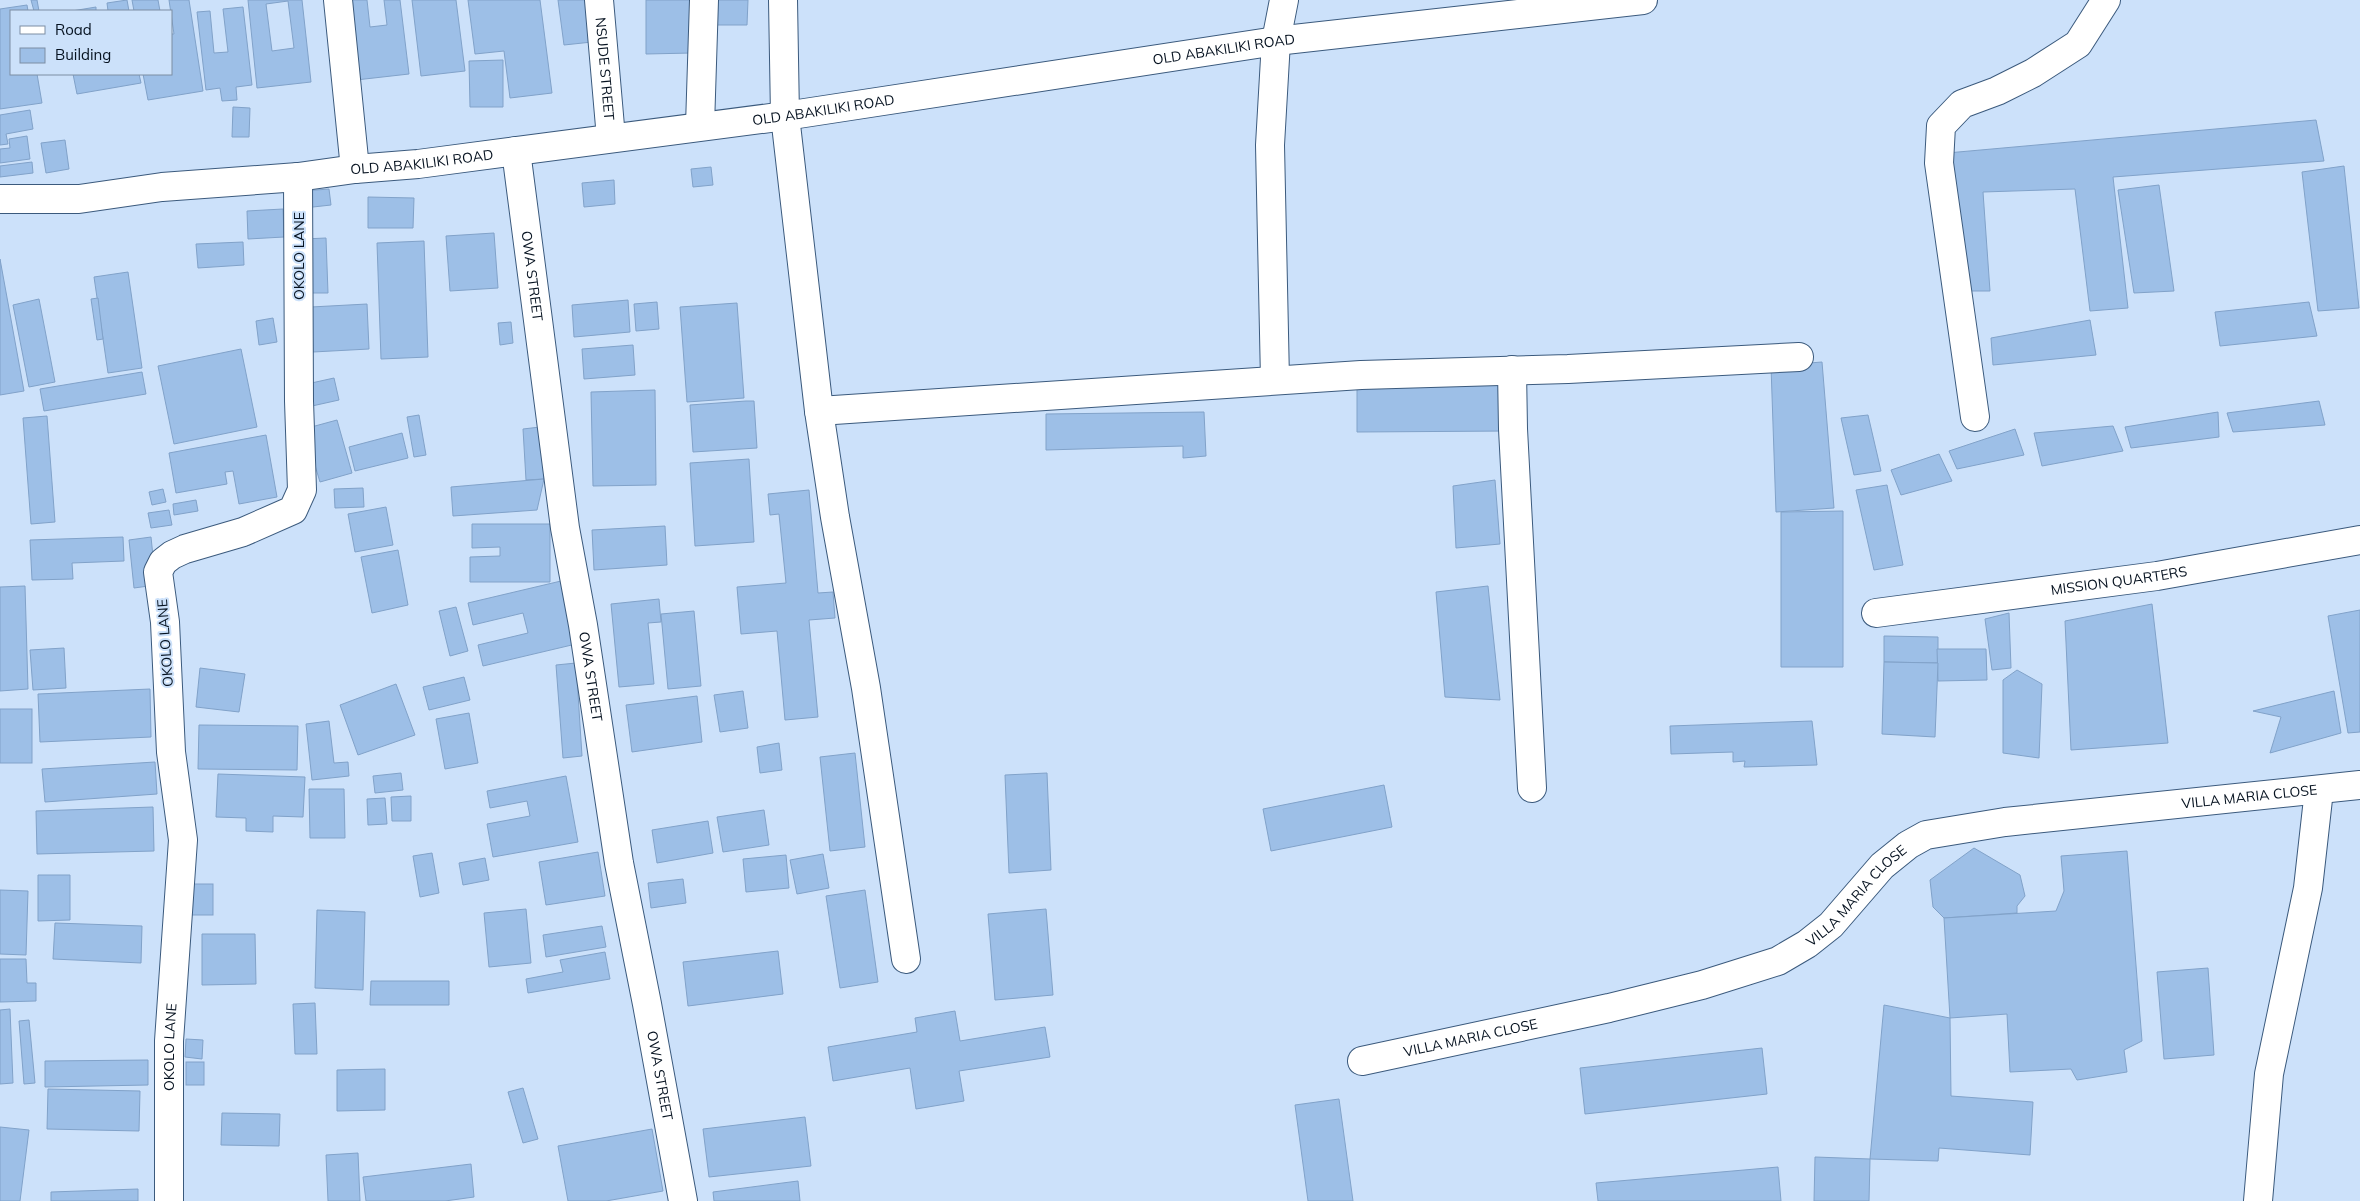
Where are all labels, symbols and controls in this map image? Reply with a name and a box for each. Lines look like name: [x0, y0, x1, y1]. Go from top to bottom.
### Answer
legend: [10, 10, 172, 75]
street label: NSUDE STREET: [592, 17, 618, 121]
text: Road: [55, 20, 92, 39]
street label: OLD ABAKILIKI ROAD: [1151, 30, 1296, 69]
text: Building: [55, 45, 111, 64]
street label: OLD ABAKILIKI ROAD: [751, 90, 896, 129]
street label: OLD ABAKILIKI ROAD: [350, 145, 494, 178]
street label: OKOLO LANE: [290, 212, 308, 300]
street label: OWA STREET: [517, 230, 547, 323]
street label: MISSION QUARTERS: [2050, 562, 2189, 599]
street label: OKOLO LANE: [153, 598, 177, 688]
street label: OWA STREET: [575, 630, 607, 723]
street label: VILLA MARIA CLOSE: [2180, 781, 2318, 813]
street label: VILLA MARIA CLOSE: [1802, 841, 1910, 950]
street label: OKOLO LANE: [160, 1002, 181, 1091]
street label: VILLA MARIA CLOSE: [1402, 1015, 1539, 1061]
street label: OWA STREET: [643, 1029, 677, 1122]

